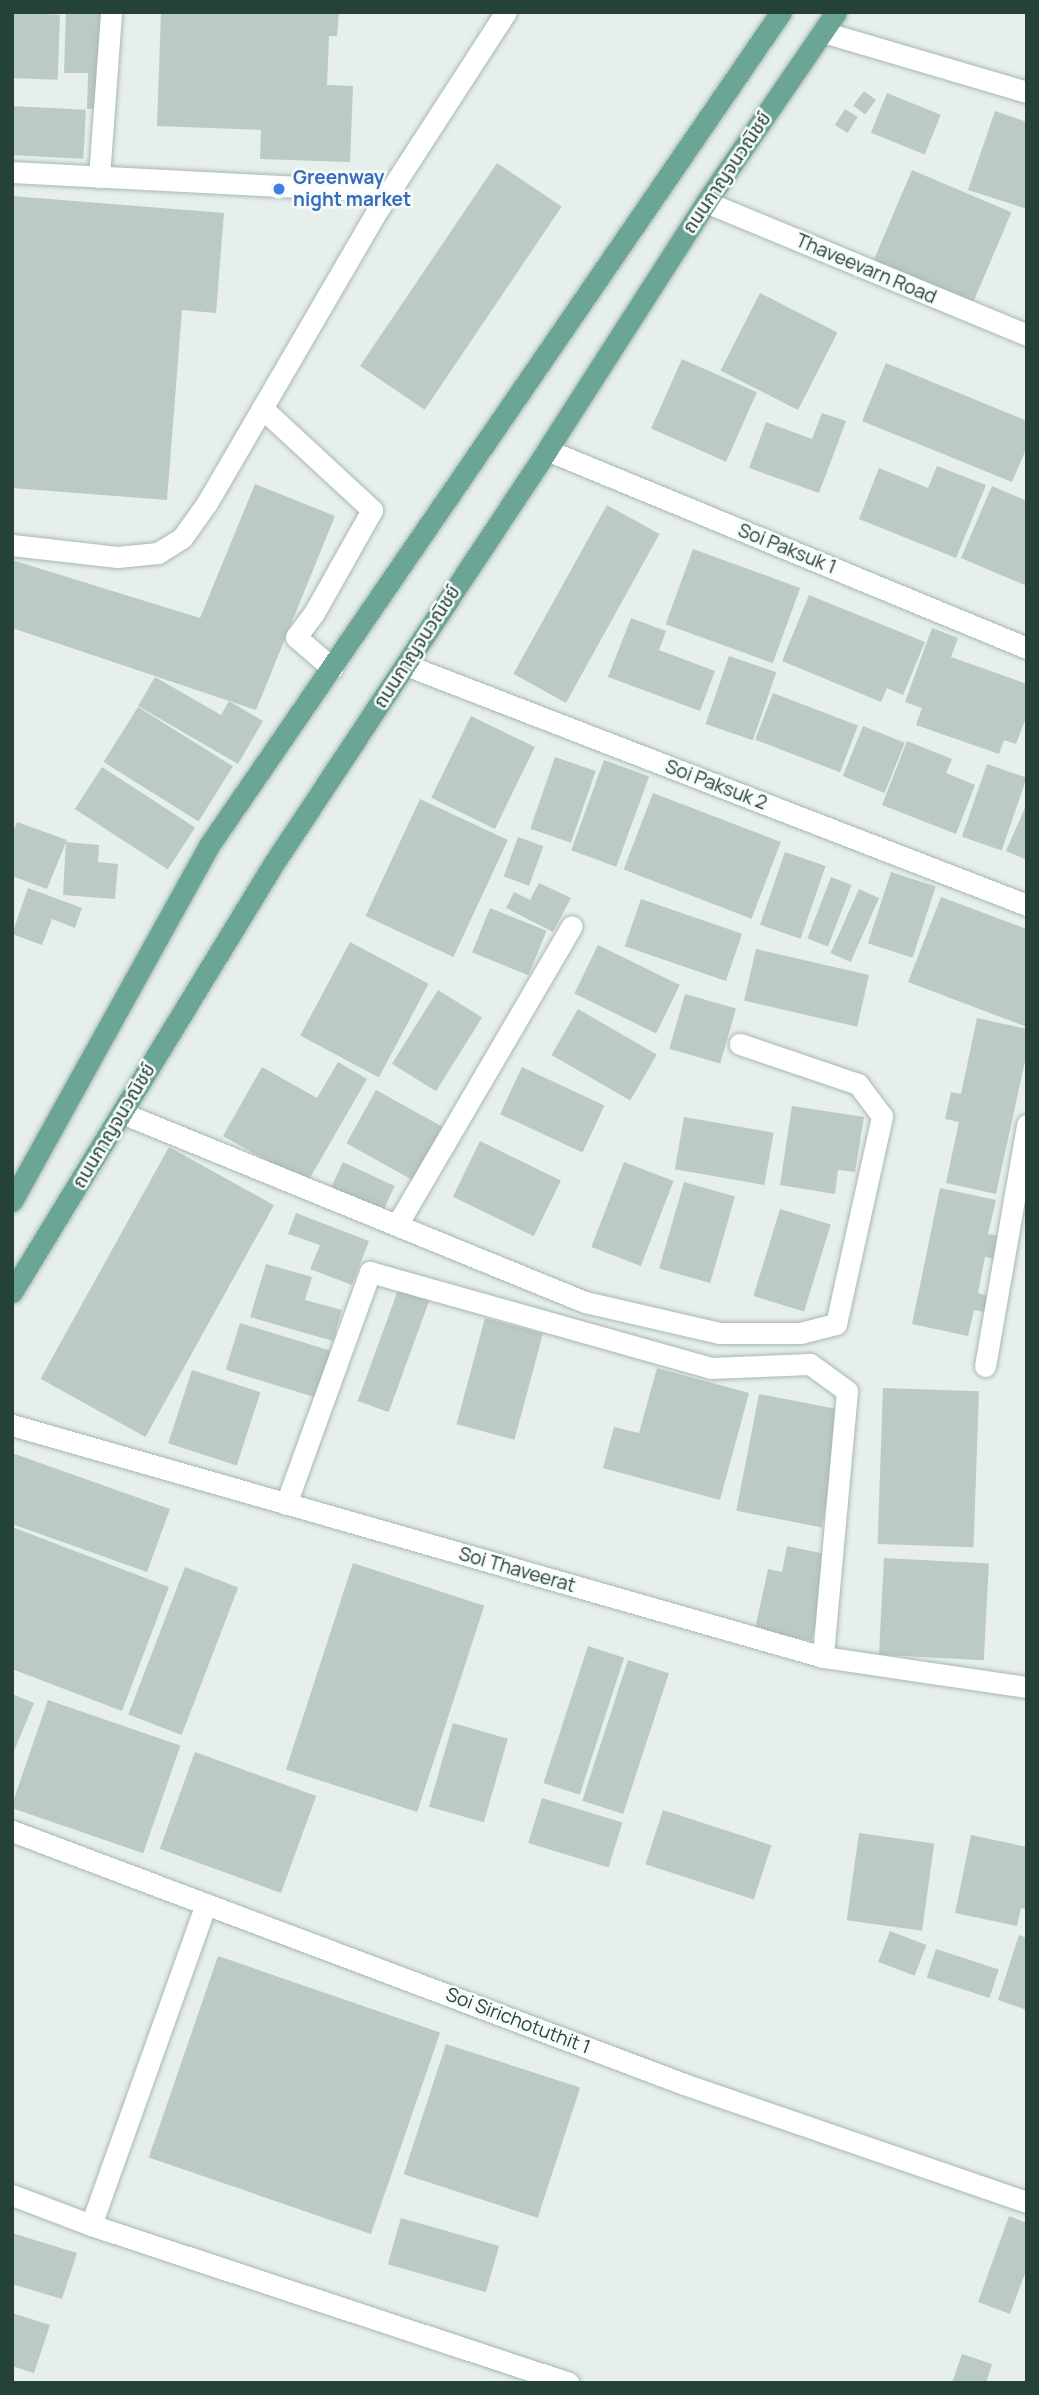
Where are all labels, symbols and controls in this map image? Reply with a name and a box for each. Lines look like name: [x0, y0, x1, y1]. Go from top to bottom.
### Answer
street label: ถนนกาญจนวณิชย์: [678, 108, 776, 238]
place label: Greenway night market: [293, 167, 411, 211]
marker: Greenway night market: [271, 181, 287, 197]
street label: Thaveevarn Road: [792, 229, 940, 309]
street label: Soi Paksuk 1: [735, 519, 839, 579]
street label: ถนนกาญจนวณิชย์: [369, 582, 465, 712]
street label: Soi Paksuk 2: [662, 755, 770, 815]
street label: ถนนกาญจนวณิชย์: [68, 1060, 160, 1192]
street label: Soi Thaveerat: [456, 1542, 578, 1598]
street label: Soi Sirichotuthit 1: [443, 1983, 593, 2059]

